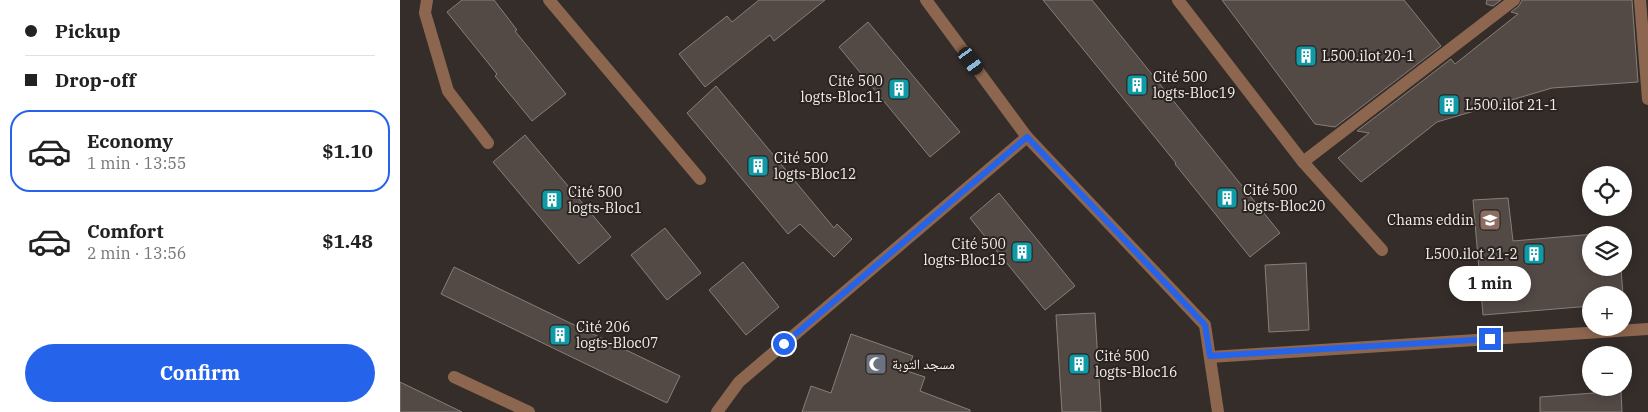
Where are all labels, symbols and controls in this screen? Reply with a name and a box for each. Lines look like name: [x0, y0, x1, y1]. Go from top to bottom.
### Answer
text: Pickup: [55, 19, 120, 43]
car: [956, 44, 985, 78]
building icon: L500.ilot 20-1: [1294, 44, 1318, 68]
place label: L500.ilot 20-1: [1322, 47, 1415, 65]
text: Drop-off: [55, 68, 136, 92]
place label: Cité 500 logts-Bloc19: [1153, 68, 1236, 102]
place label: Cité 500 logts-Bloc11: [801, 72, 883, 106]
building icon: Cité 500 logts-Bloc19: [1125, 73, 1149, 97]
building icon: Cité 500 logts-Bloc11: [887, 77, 911, 101]
building icon: L500.ilot 21-1: [1437, 93, 1461, 117]
place label: L500.ilot 21-1: [1465, 96, 1558, 114]
icon: car: [27, 129, 72, 174]
text: Economy: [87, 129, 173, 153]
text: $1.10: [322, 139, 373, 163]
place label: Cité 500 logts-Bloc12: [774, 149, 857, 183]
text: 1 min · 13:55: [87, 153, 186, 173]
building icon: Cité 500 logts-Bloc12: [746, 154, 770, 178]
map controls: [1582, 166, 1632, 396]
button: locate: [1582, 166, 1632, 216]
place label: Cité 500 logts-Bloc20: [1243, 181, 1326, 215]
place label: Cité 500 logts-Bloc1: [568, 183, 642, 217]
building icon: Cité 500 logts-Bloc20: [1215, 186, 1239, 210]
building icon: Cité 500 logts-Bloc1: [540, 188, 564, 212]
school or university icon: Chams eddin: [1478, 208, 1502, 232]
place label: Chams eddin: [1387, 211, 1474, 229]
icon: car: [27, 219, 72, 264]
text: Comfort: [87, 219, 164, 243]
button: layers: [1582, 226, 1632, 276]
text: $1.48: [322, 229, 373, 253]
place label: Cité 500 logts-Bloc15: [924, 235, 1006, 269]
building icon: Cité 500 logts-Bloc15: [1010, 240, 1034, 264]
building icon: L500.ilot 21-2: [1522, 242, 1546, 266]
text: 2 min · 13:56: [87, 243, 186, 263]
place label: L500.ilot 21-2: [1425, 245, 1518, 263]
callout: 1 min: [1449, 266, 1531, 302]
text: 1 min: [1468, 273, 1512, 293]
button: +: [1582, 286, 1632, 336]
place label: Cité 206 logts-Bloc07: [576, 318, 659, 352]
building icon: Cité 206 logts-Bloc07: [548, 323, 572, 347]
route end: [1479, 328, 1501, 350]
route start: [773, 333, 795, 355]
button: Confirm: [25, 344, 375, 402]
button: −: [1582, 346, 1632, 396]
place label: Cité 500 logts-Bloc16: [1095, 347, 1178, 381]
mosque icon: مسجد التوبة: [864, 352, 888, 376]
building icon: Cité 500 logts-Bloc16: [1067, 352, 1091, 376]
place label: مسجد التوبة: [892, 355, 955, 373]

